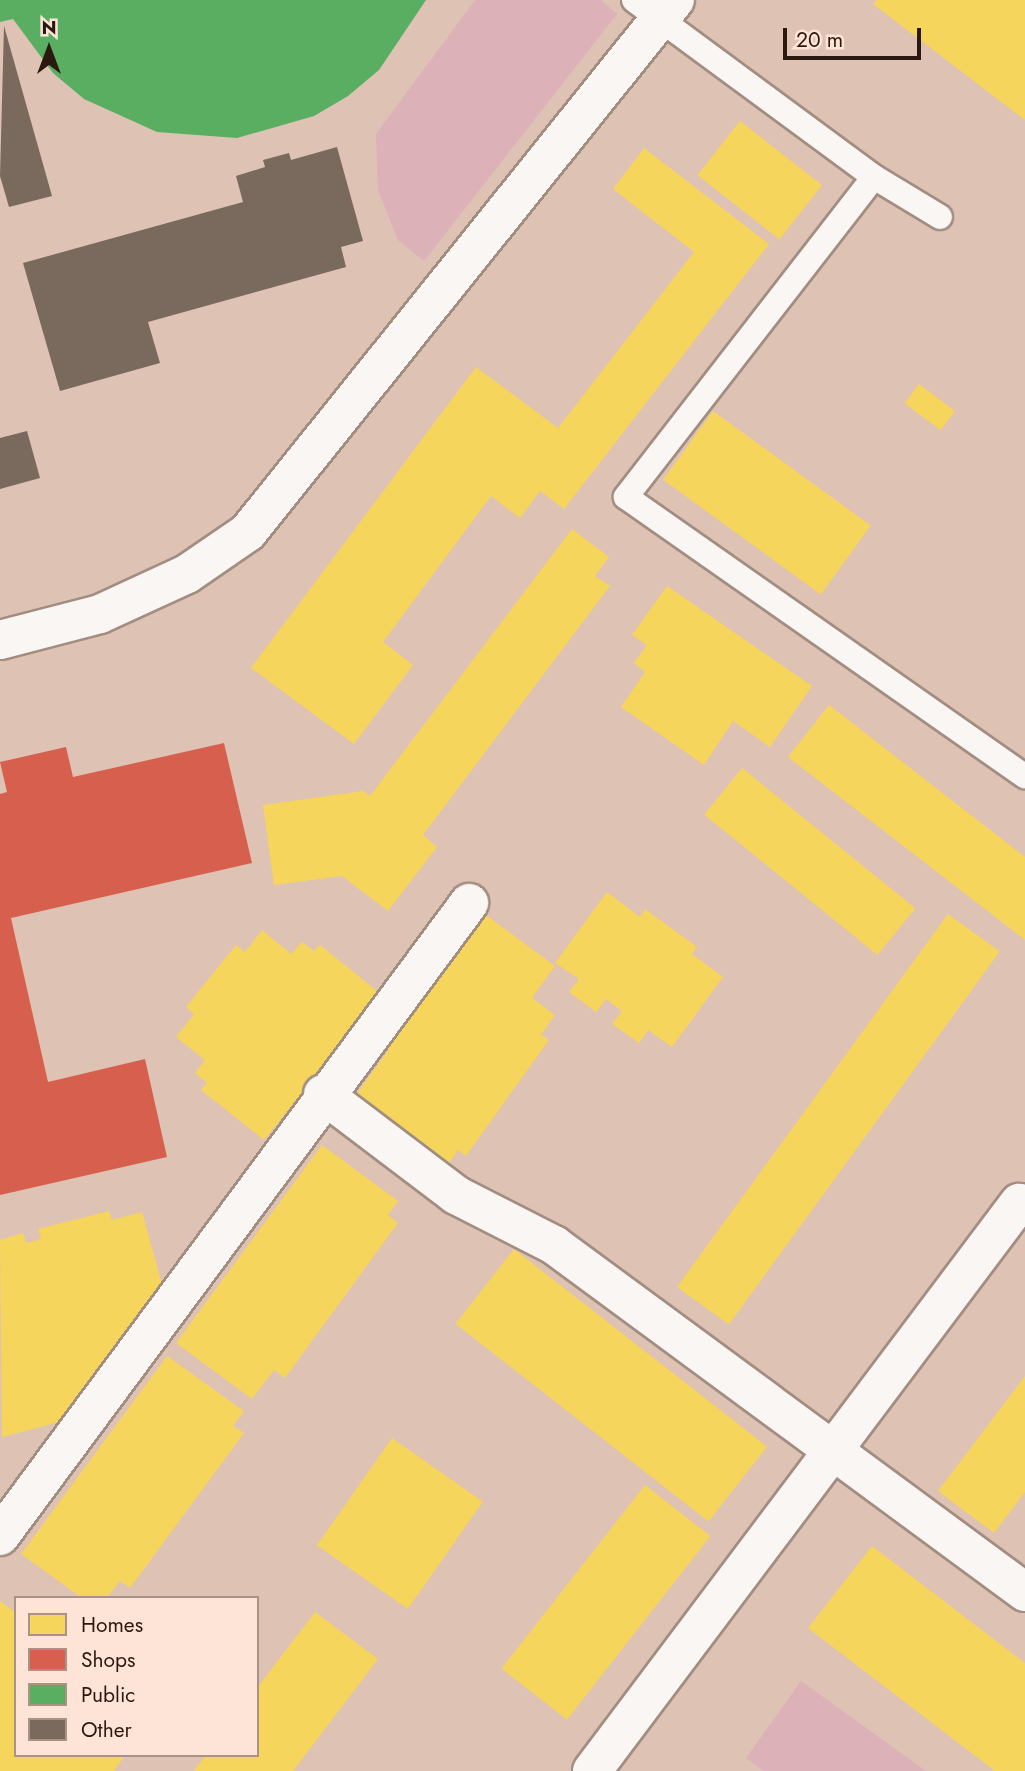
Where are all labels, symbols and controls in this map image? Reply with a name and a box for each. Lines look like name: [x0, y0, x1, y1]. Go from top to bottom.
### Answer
north arrow: [14, 14, 84, 84]
text: N: [41, 14, 57, 41]
scale bar: [787, 14, 925, 58]
text: 20 m: [796, 25, 843, 55]
legend: [14, 1596, 259, 1757]
text: Homes: [81, 1610, 143, 1640]
text: Shops: [81, 1645, 135, 1675]
text: Public: [81, 1680, 135, 1710]
text: Other: [81, 1715, 132, 1745]

